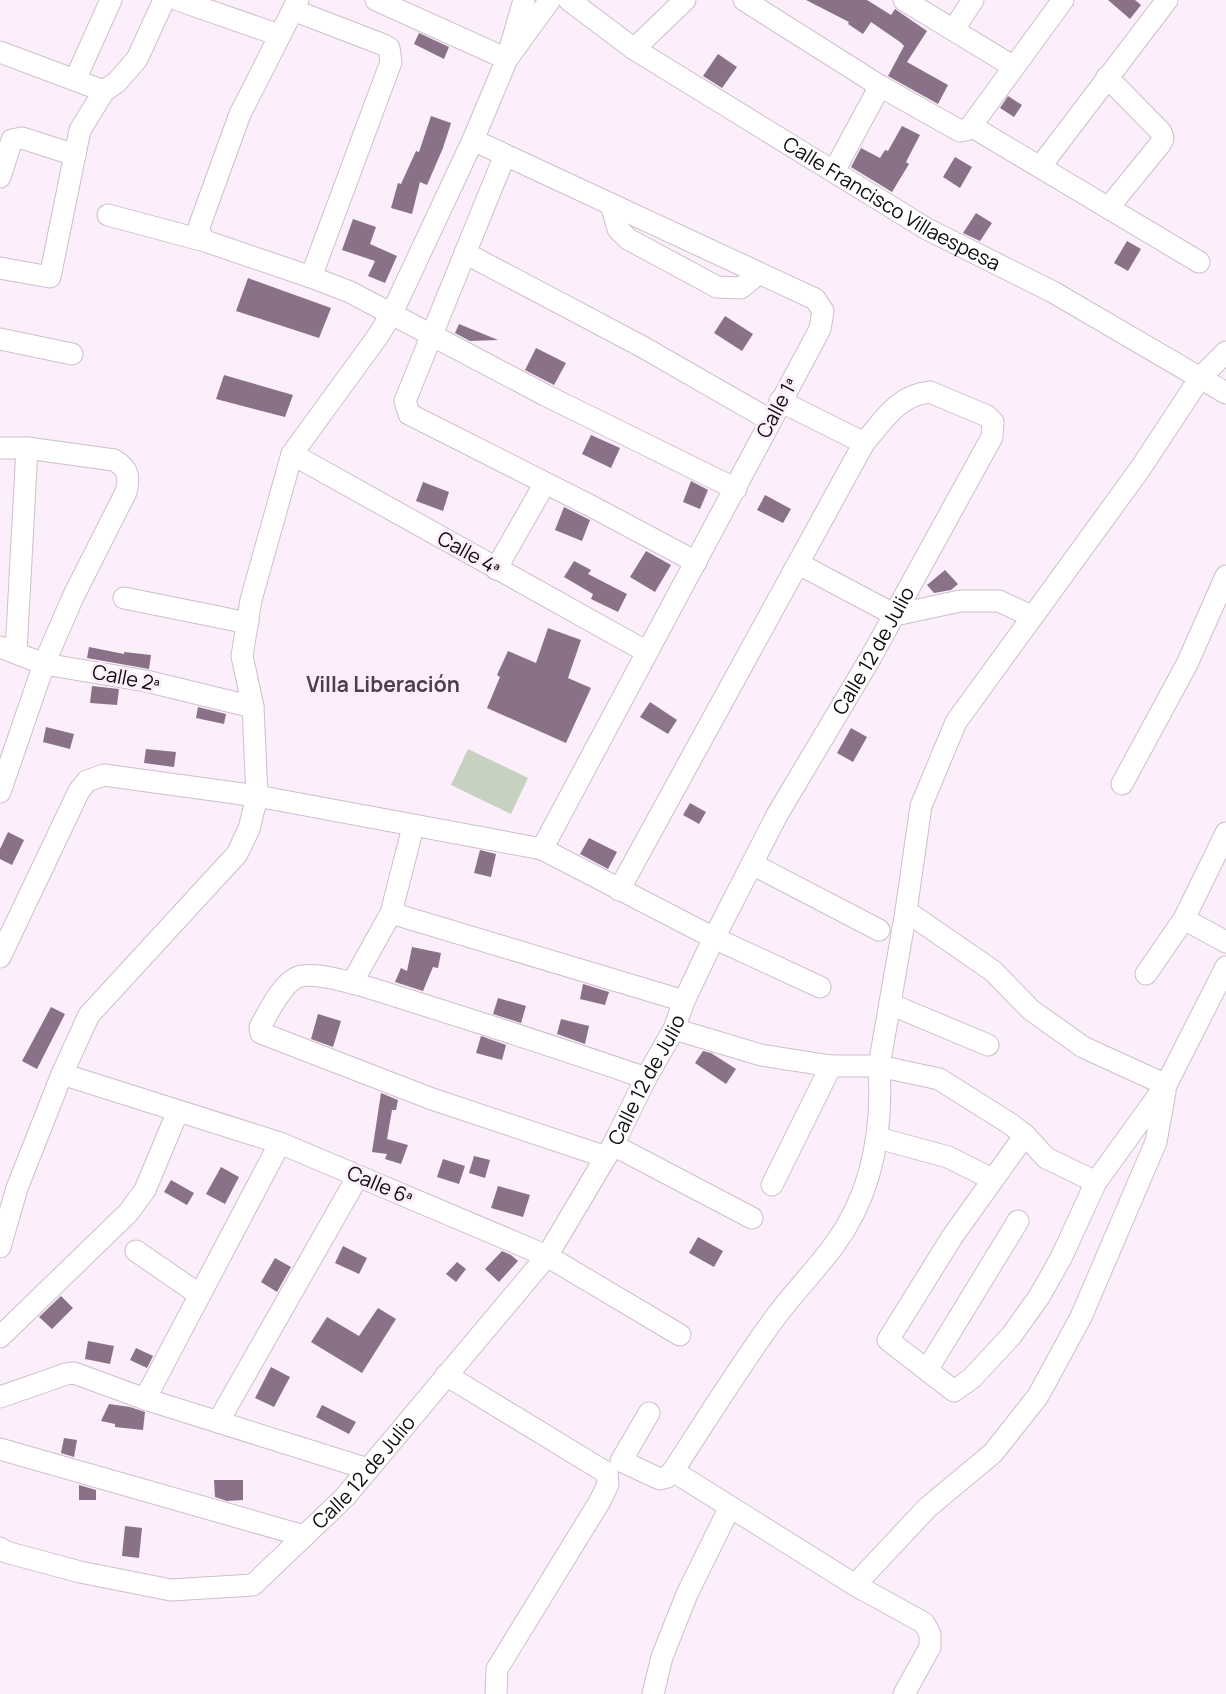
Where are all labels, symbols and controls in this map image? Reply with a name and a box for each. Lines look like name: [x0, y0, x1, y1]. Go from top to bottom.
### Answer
street label: Calle Francisco Villaespesa: [778, 130, 1005, 277]
street label: Calle 1ª: [749, 373, 804, 443]
street label: Calle 4ª: [433, 524, 506, 581]
street label: Calle 12 de Julio: [826, 581, 920, 720]
street label: Calle 2ª: [90, 658, 162, 697]
district label: Villa Liberación: [306, 670, 460, 698]
street label: Calle 12 de Julio: [601, 1011, 691, 1149]
street label: Calle 6ª: [343, 1159, 417, 1210]
street label: Calle 12 de Julio: [306, 1409, 421, 1535]

